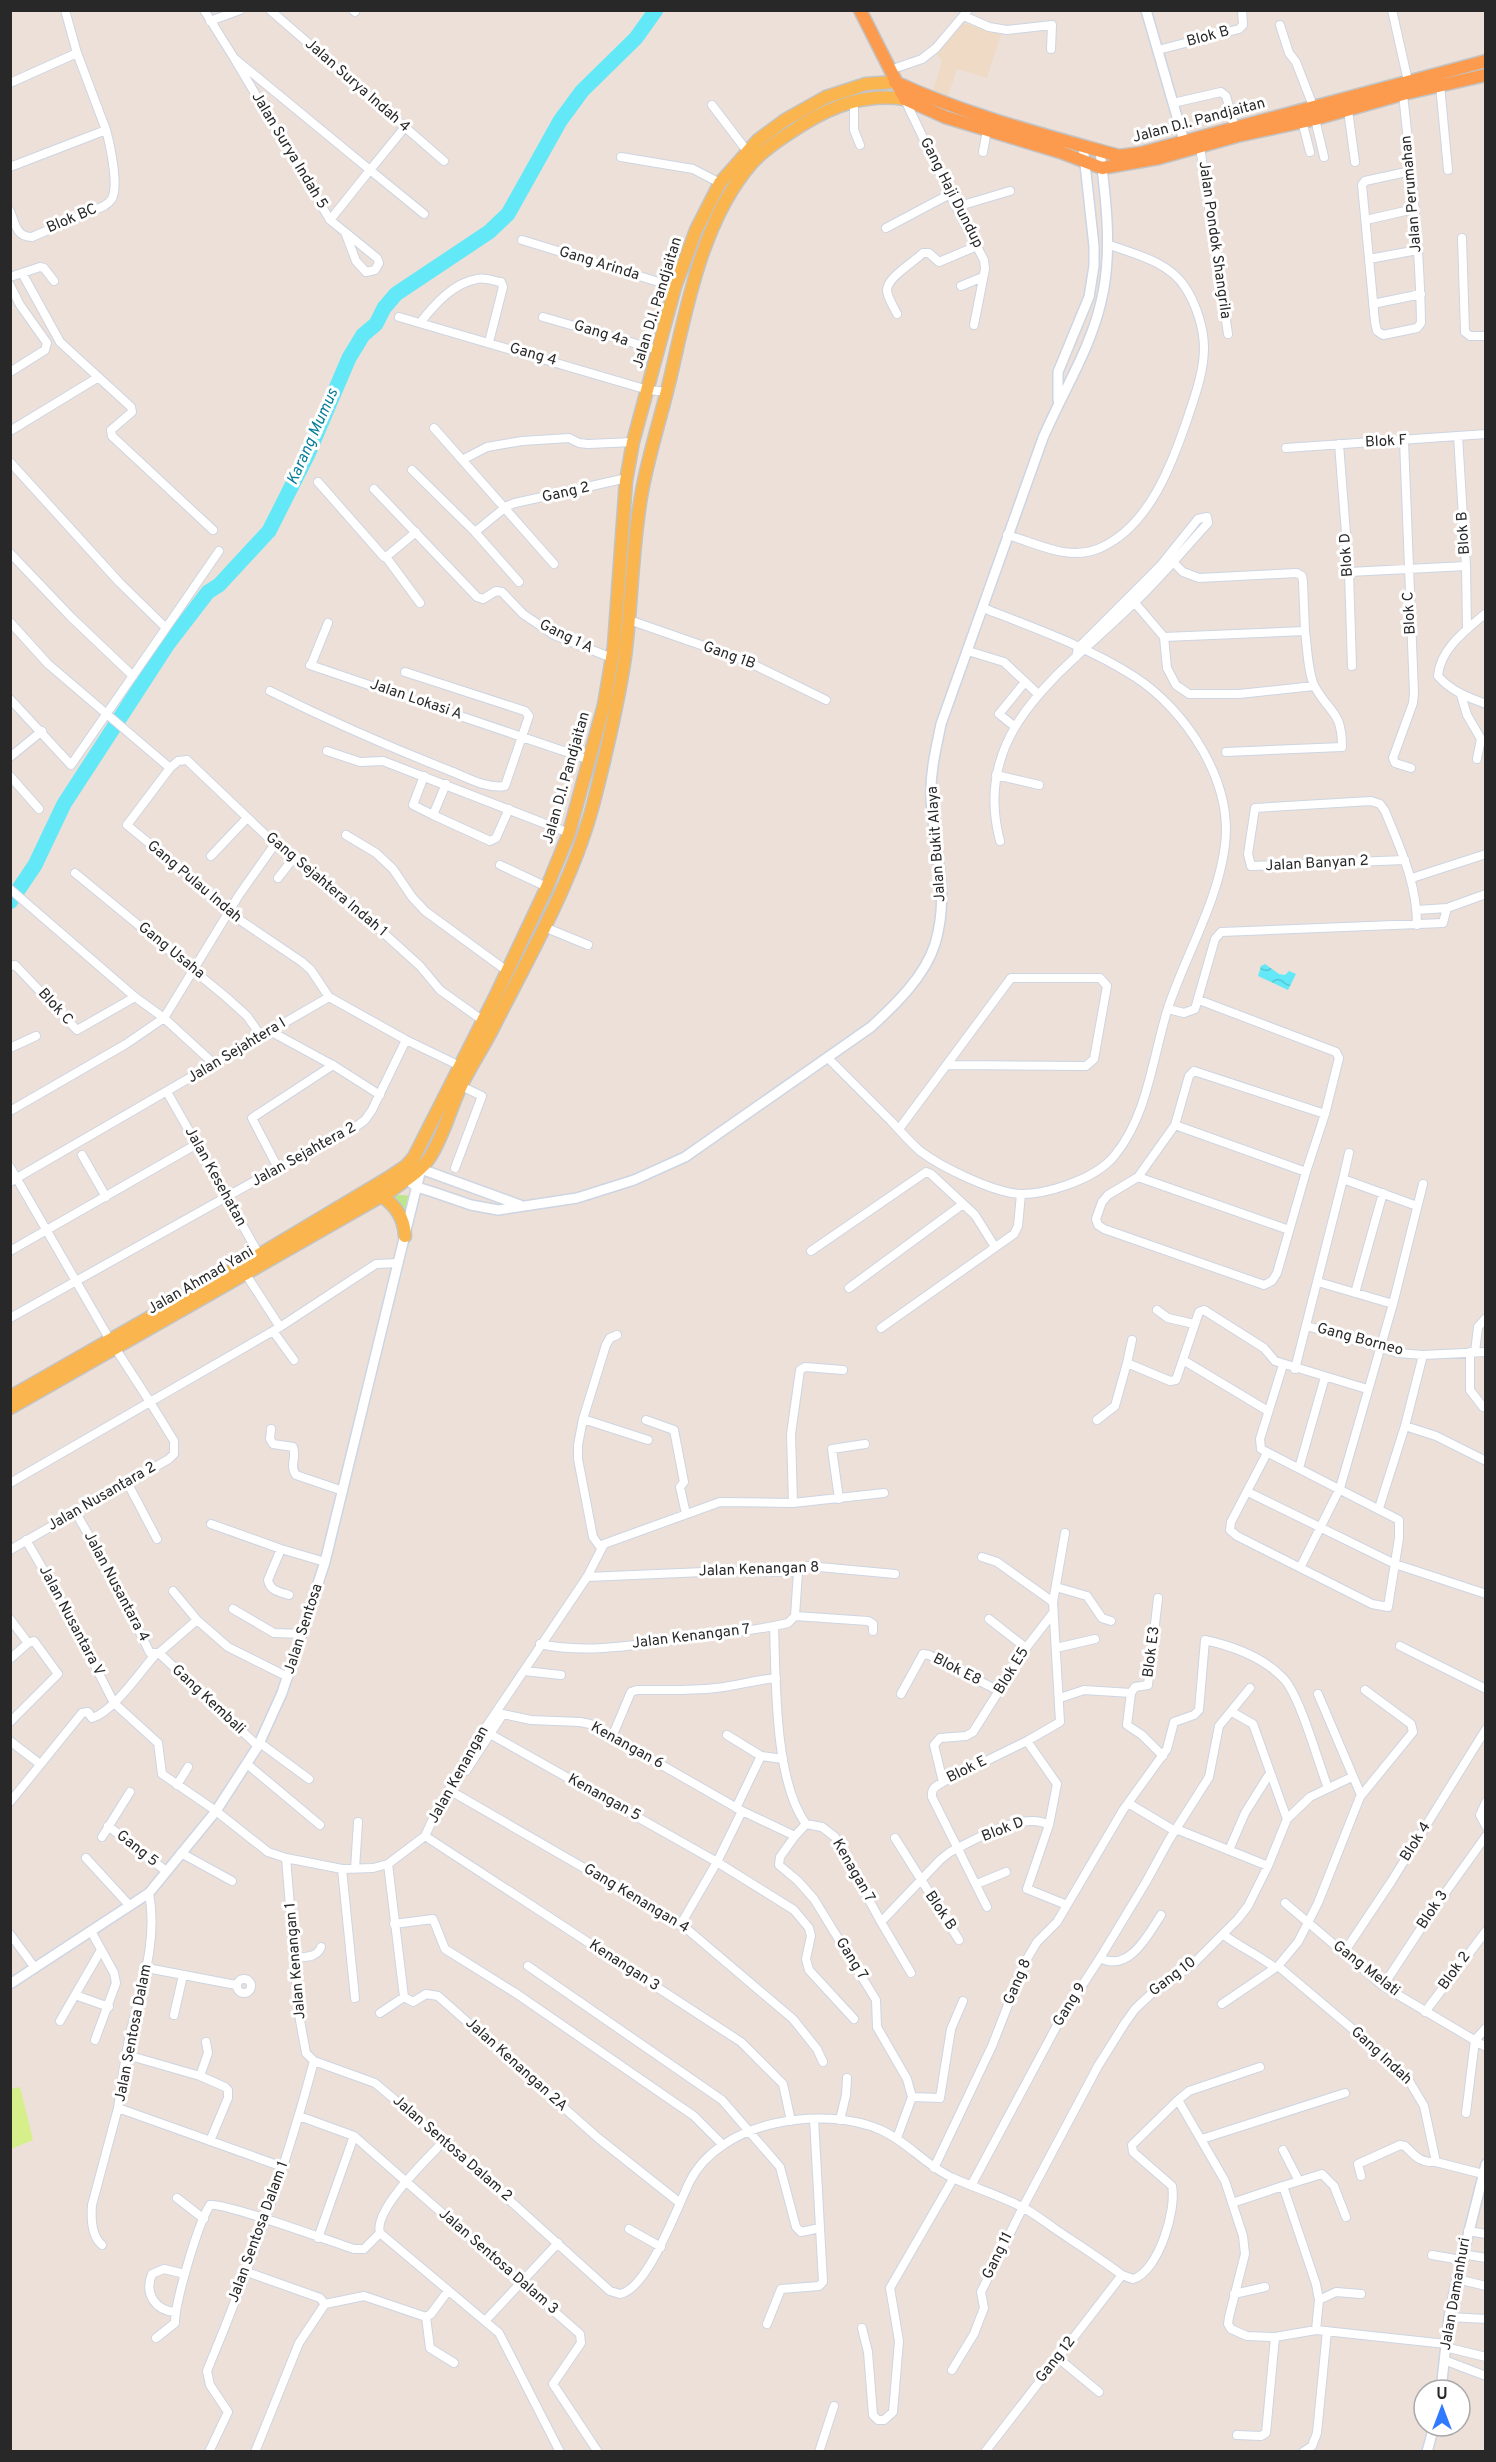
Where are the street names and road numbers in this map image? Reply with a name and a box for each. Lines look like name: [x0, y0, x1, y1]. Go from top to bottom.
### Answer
street label: Blok B: [1185, 22, 1231, 52]
street label: Jalan Surya Indah 4: [301, 35, 413, 137]
street label: Jalan Surya Indah 5: [247, 89, 331, 213]
street label: Jalan D.I. Pandjaitan: [1131, 94, 1267, 148]
street label: Gang Haji Dundup: [915, 135, 987, 251]
street label: Jalan Perumahan: [1397, 135, 1427, 253]
street label: Jalan Pondok Shangrila: [1194, 160, 1234, 320]
street label: Blok BC: [44, 200, 100, 238]
street label: Jalan D.I. Pandjaitan: [629, 235, 687, 371]
street label: Gang Arinda: [556, 243, 642, 285]
street label: Gang 4a: [571, 317, 631, 351]
street label: Gang 4: [507, 339, 559, 371]
street label: Blok F: [1365, 431, 1407, 453]
street label: Gang 2: [540, 478, 592, 508]
street label: Blok B: [1453, 511, 1475, 555]
street label: Blok D: [1336, 532, 1358, 578]
street label: Blok C: [1399, 591, 1421, 635]
street label: Gang 1 A: [536, 616, 596, 658]
street label: Gang 1B: [700, 638, 758, 674]
street label: Jalan Lokasi A: [367, 675, 465, 725]
street label: Jalan D.I. Pandjaitan: [539, 710, 595, 846]
street label: Jalan Bukit Alaya: [923, 785, 951, 903]
street label: Gang Sejahtera Indah 1: [261, 828, 391, 942]
street label: Gang Pulau Indah: [143, 837, 245, 927]
street label: Jalan Banyan 2: [1265, 852, 1369, 876]
street label: Gang Usaha: [134, 918, 208, 984]
street label: Blok C: [33, 985, 77, 1029]
street label: Jalan Sejahtera I: [184, 1014, 290, 1088]
street label: Jalan Sejahtera 2: [248, 1118, 360, 1192]
street label: Jalan Kesehatan: [180, 1124, 250, 1230]
street label: Jalan Ahmad Yani: [145, 1243, 257, 1319]
street label: Gang Borneo: [1315, 1319, 1405, 1361]
street label: Jalan Nusantara 2: [44, 1458, 160, 1536]
street label: Jalan Nusantara 4: [79, 1529, 153, 1645]
street label: Jalan Kenangan 8: [698, 1558, 820, 1582]
street label: Jalan Nusantara V: [34, 1563, 108, 1680]
street label: Jalan Sentosa: [280, 1581, 328, 1677]
street label: Jalan Kenangan 7: [631, 1620, 751, 1654]
street label: Blok E3: [1139, 1625, 1165, 1679]
street label: Blok E5: [990, 1644, 1034, 1698]
street label: Blok E8: [930, 1650, 984, 1690]
street label: Gang Kembali: [167, 1661, 249, 1739]
street label: Kenangan 6: [587, 1718, 667, 1774]
street label: Jalan Kenangan: [424, 1723, 494, 1827]
street label: Blok E: [944, 1752, 990, 1788]
street label: Kenangan 5: [564, 1770, 644, 1826]
street label: Blok D: [979, 1813, 1027, 1847]
street label: Blok 4: [1397, 1819, 1435, 1865]
street label: Gang 5: [112, 1827, 162, 1871]
street label: Kenagan 7: [827, 1836, 879, 1906]
street label: Gang Kenangan 4: [580, 1860, 692, 1938]
street label: Blok 3: [1413, 1887, 1453, 1933]
street label: Blok B: [920, 1888, 960, 1934]
street label: Jalan Kenangan 1: [281, 1902, 311, 2020]
street label: Gang 7: [831, 1934, 871, 1984]
street label: Kenangan 3: [585, 1936, 663, 1996]
street label: Gang Melati: [1329, 1937, 1403, 2001]
street label: Blok 2: [1435, 1948, 1475, 1994]
street label: Gang 10: [1146, 1953, 1200, 2001]
street label: Gang 8: [1000, 1956, 1036, 2008]
street label: Jalan Sentosa Dalam: [111, 1963, 157, 2103]
street label: Gang 9: [1049, 1980, 1091, 2030]
street label: Jalan Kenangan 2A: [461, 2014, 571, 2116]
street label: Gang Indah: [1346, 2023, 1416, 2089]
street label: Jalan Sentosa Dalam 2: [388, 2092, 516, 2206]
street label: Jalan Sentosa Dalam 1: [225, 2159, 293, 2305]
street label: Jalan Sentosa Dalam 3: [434, 2205, 562, 2319]
street label: Gang 11: [978, 2229, 1018, 2283]
street label: Jalan Damanhuri: [1437, 2236, 1475, 2352]
street label: Gang 12: [1032, 2333, 1080, 2387]

